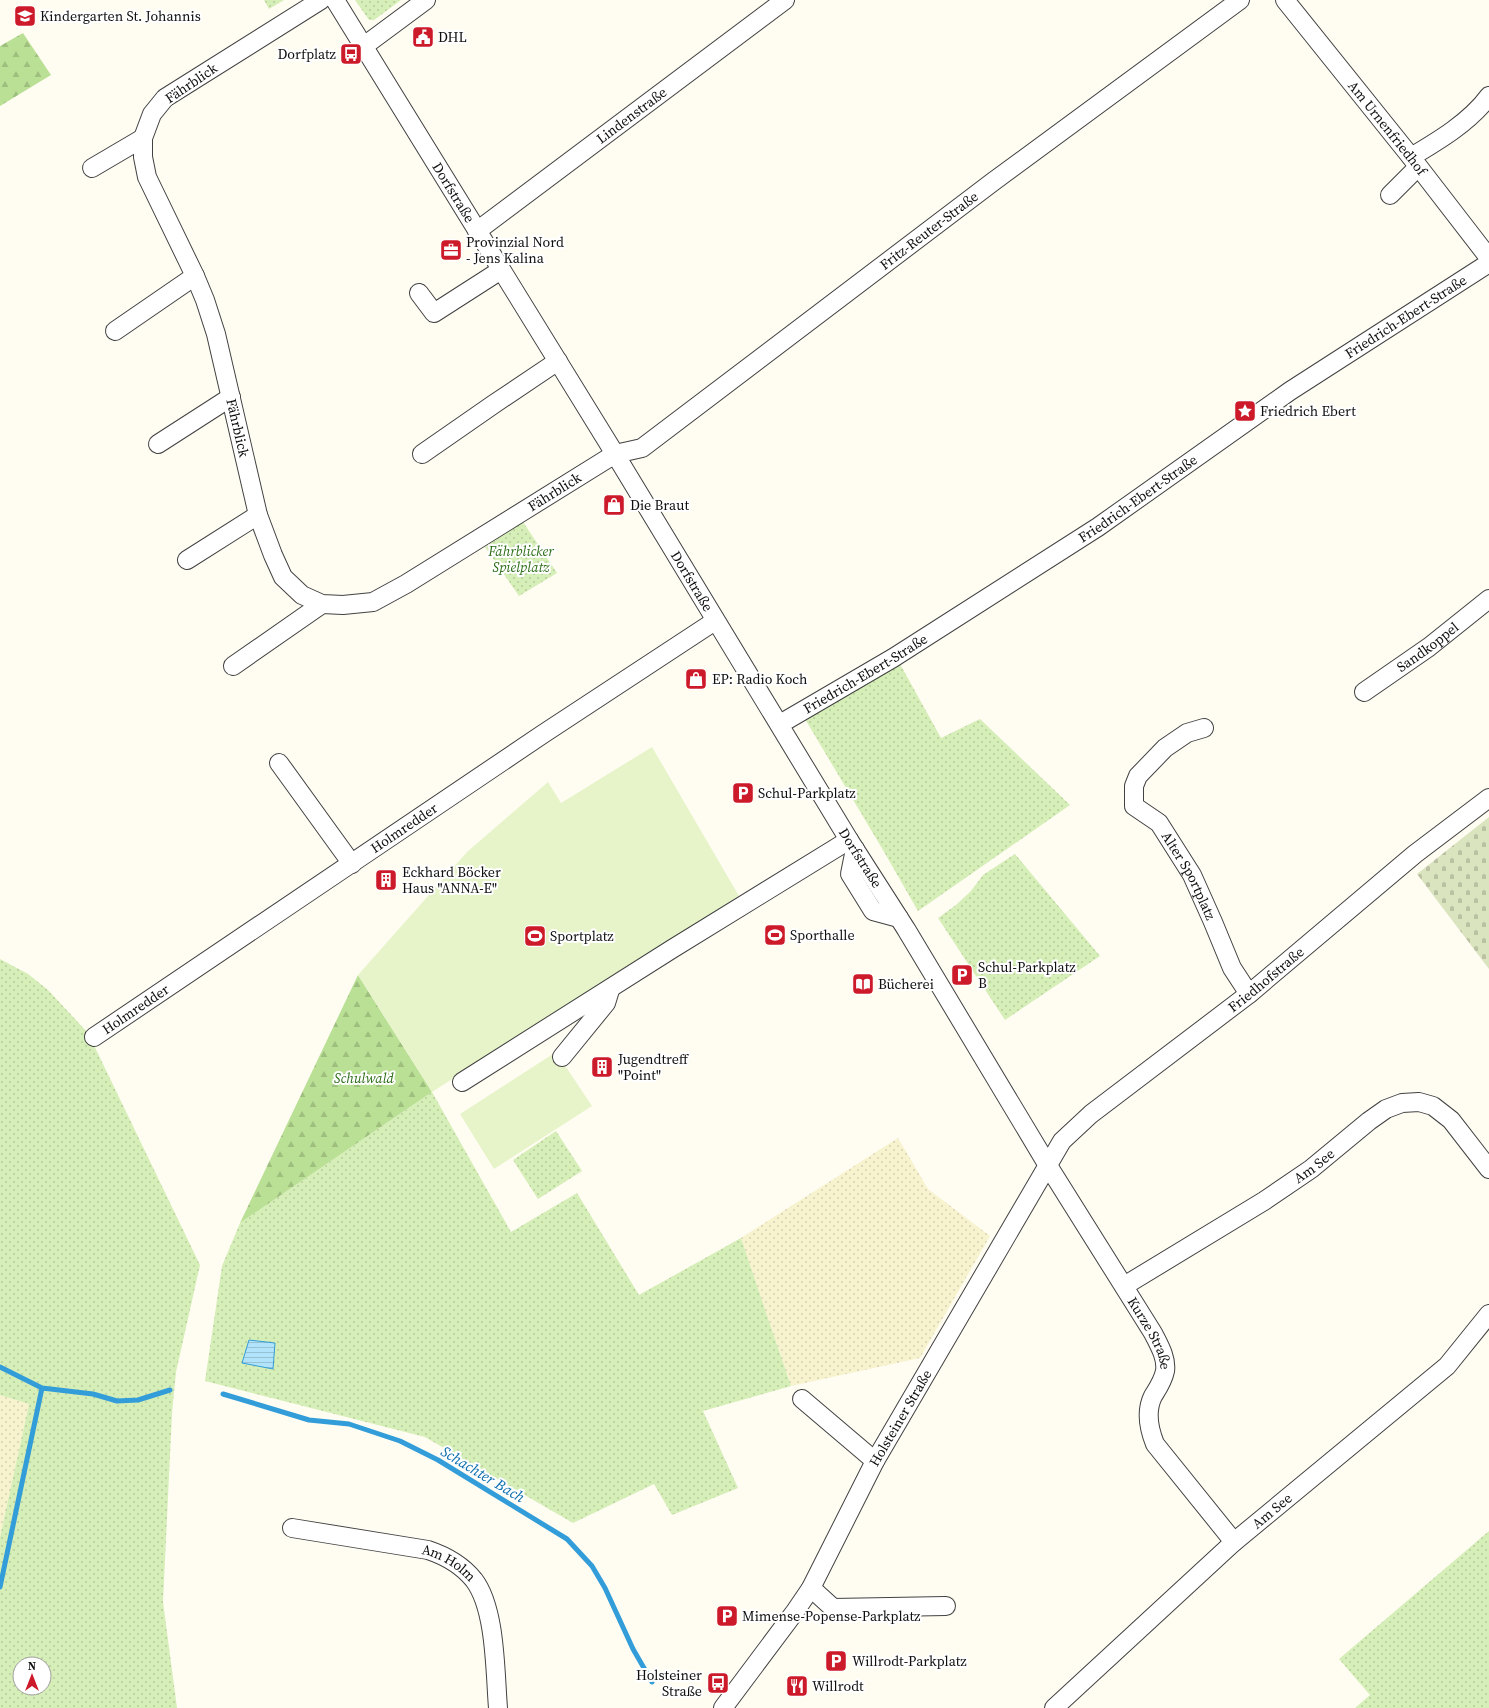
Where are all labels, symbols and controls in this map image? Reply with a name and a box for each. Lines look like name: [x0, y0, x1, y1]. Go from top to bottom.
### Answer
school or university icon: Kindergarten St. Johannis: [12, 3, 38, 29]
place label: Kindergarten St. Johannis: [40, 6, 201, 26]
public building icon: DHL: [410, 24, 436, 50]
place label: DHL: [438, 27, 467, 47]
bus stop icon: Dorfplatz: [338, 41, 364, 67]
place label: Dorfplatz: [277, 44, 337, 64]
street label: Fährblick: [161, 58, 222, 108]
street label: Am Urnenfriedhof: [1343, 76, 1432, 180]
street label: Lindenstraße: [592, 82, 671, 148]
street label: Dorfstraße: [427, 158, 480, 226]
street label: Fritz-Reuter-Straße: [875, 186, 982, 274]
place label: Provinzial Nord - Jens Kalina: [466, 232, 564, 268]
office icon: Provinzial Nord - Jens Kalina: [438, 237, 464, 263]
street label: Friedrich-Ebert-Straße: [1341, 270, 1471, 363]
street label: Fährblick: [221, 397, 254, 459]
place icon: Friedrich Ebert: [1232, 398, 1258, 424]
place label: Friedrich Ebert: [1260, 401, 1356, 421]
street label: Friedrich-Ebert-Straße: [1074, 450, 1201, 547]
street label: Fährblick: [524, 467, 585, 516]
shop icon: Die Braut: [601, 492, 627, 518]
place label: Die Braut: [630, 495, 689, 515]
park label: Fährblicker Spielplatz: [487, 541, 554, 577]
street label: Dorfstraße: [666, 547, 718, 615]
street label: Sandkoppel: [1392, 617, 1463, 677]
street label: Friedrich-Ebert-Straße: [799, 629, 931, 718]
shop icon: EP: Radio Koch: [683, 666, 709, 692]
place label: EP: Radio Koch: [712, 669, 807, 689]
parking icon: Schul-Parkplatz: [730, 780, 756, 806]
place label: Schul-Parkplatz: [758, 783, 856, 803]
street label: Holmredder: [366, 798, 442, 858]
street label: Dorfstraße: [834, 824, 887, 892]
street label: Alter Sportplatz: [1157, 827, 1221, 924]
place label: Eckhard Böcker Haus "ANNA-E": [402, 862, 501, 898]
building icon: Eckhard Böcker Haus "ANNA-E": [373, 867, 399, 893]
sports icon: Sporthalle: [762, 922, 788, 948]
sports icon: Sportplatz: [522, 923, 548, 949]
place label: Sporthalle: [790, 925, 855, 945]
place label: Sportplatz: [550, 926, 614, 946]
street label: Friedhofstraße: [1224, 942, 1308, 1017]
place label: Schul-Parkplatz B: [978, 957, 1076, 993]
parking icon: Schul-Parkplatz B: [949, 962, 975, 988]
library icon: Bücherei: [850, 971, 876, 997]
place label: Bücherei: [878, 974, 934, 994]
street label: Holmredder: [98, 979, 173, 1039]
place label: Jugendtreff "Point": [617, 1049, 690, 1085]
building icon: Jugendtreff "Point": [589, 1054, 615, 1080]
park label: Schulwald: [334, 1068, 395, 1088]
street label: Am See: [1290, 1144, 1339, 1188]
street label: Kurze Straße: [1123, 1293, 1175, 1370]
street label: Holsteiner Straße: [864, 1366, 936, 1470]
water label: Schachter Bach: [437, 1441, 529, 1507]
street label: Am See: [1248, 1488, 1296, 1533]
street label: Am Holm: [421, 1539, 481, 1586]
parking icon: Mimense-Popense-Parkplatz: [714, 1603, 740, 1629]
place label: Mimense-Popense-Parkplatz: [742, 1606, 921, 1626]
parking icon: Willrodt-Parkplatz: [823, 1648, 849, 1674]
place label: Willrodt-Parkplatz: [852, 1651, 967, 1671]
north arrow: [12, 1656, 52, 1696]
text: N: [28, 1659, 36, 1674]
place label: Holsteiner Straße: [636, 1665, 702, 1701]
bus stop icon: Holsteiner Straße: [705, 1670, 731, 1696]
restaurant icon: Willrodt: [784, 1673, 810, 1699]
place label: Willrodt: [812, 1676, 864, 1696]

